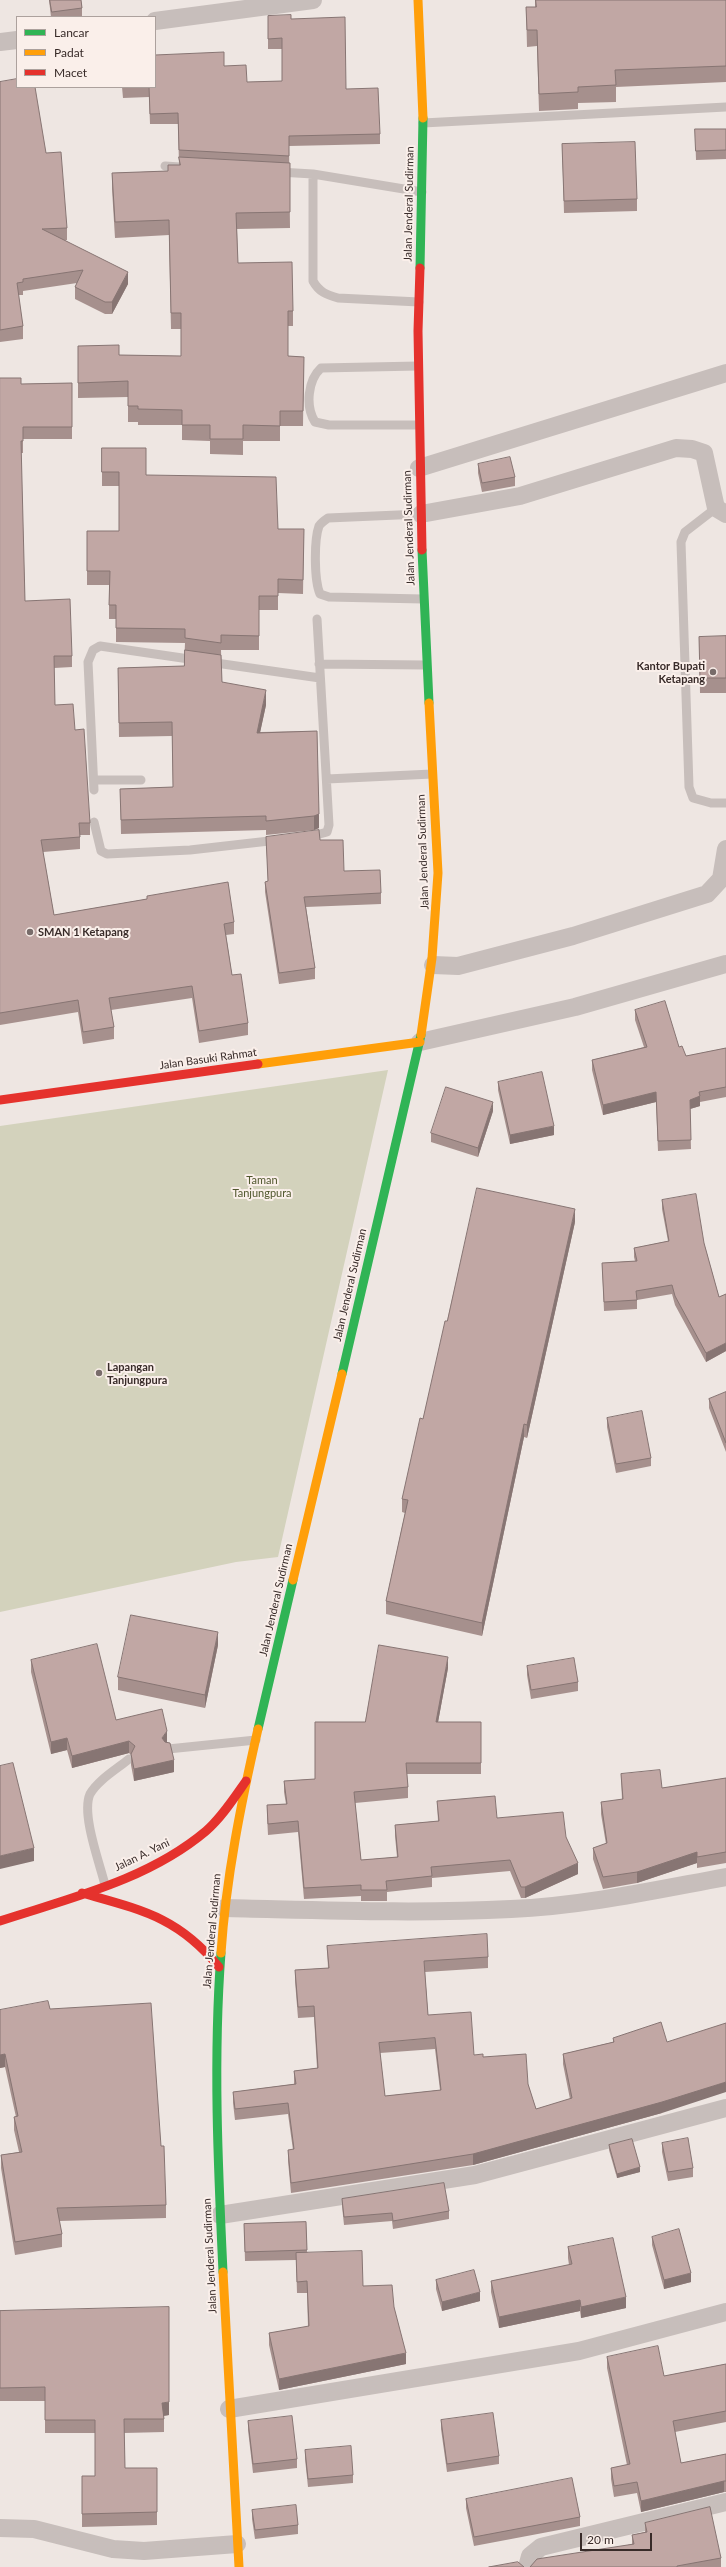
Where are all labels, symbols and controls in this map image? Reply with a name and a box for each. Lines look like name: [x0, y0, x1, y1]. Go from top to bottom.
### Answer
legend: [16, 16, 156, 88]
text: Lancar: [54, 25, 89, 40]
text: Padat: [54, 45, 84, 60]
text: Macet: [54, 65, 87, 80]
street label: Jalan Jenderal Sudirman: [401, 146, 417, 262]
street label: Jalan Jenderal Sudirman: [400, 470, 418, 586]
place label: Kantor Bupati Ketapang: [636, 659, 705, 685]
marker: Kantor Bupati Ketapang: [708, 667, 718, 677]
street label: Jalan Jenderal Sudirman: [414, 794, 432, 910]
place label: SMAN 1 Ketapang: [38, 925, 129, 939]
marker: SMAN 1 Ketapang: [25, 927, 35, 937]
street label: Jalan Basuki Rahmat: [158, 1046, 258, 1072]
park label: Taman Tanjungpura: [232, 1173, 292, 1199]
street label: Jalan Jenderal Sudirman: [331, 1227, 369, 1343]
place label: Lapangan Tanjungpura: [107, 1360, 167, 1386]
marker: Lapangan Tanjungpura: [94, 1368, 104, 1378]
street label: Jalan Jenderal Sudirman: [257, 1542, 295, 1658]
street label: Jalan A. Yani: [112, 1836, 172, 1874]
street label: Jalan Jenderal Sudirman: [200, 1873, 224, 1989]
street label: Jalan Jenderal Sudirman: [200, 2198, 220, 2314]
scale bar: [582, 2525, 654, 2551]
text: 20 m: [587, 2532, 614, 2547]

